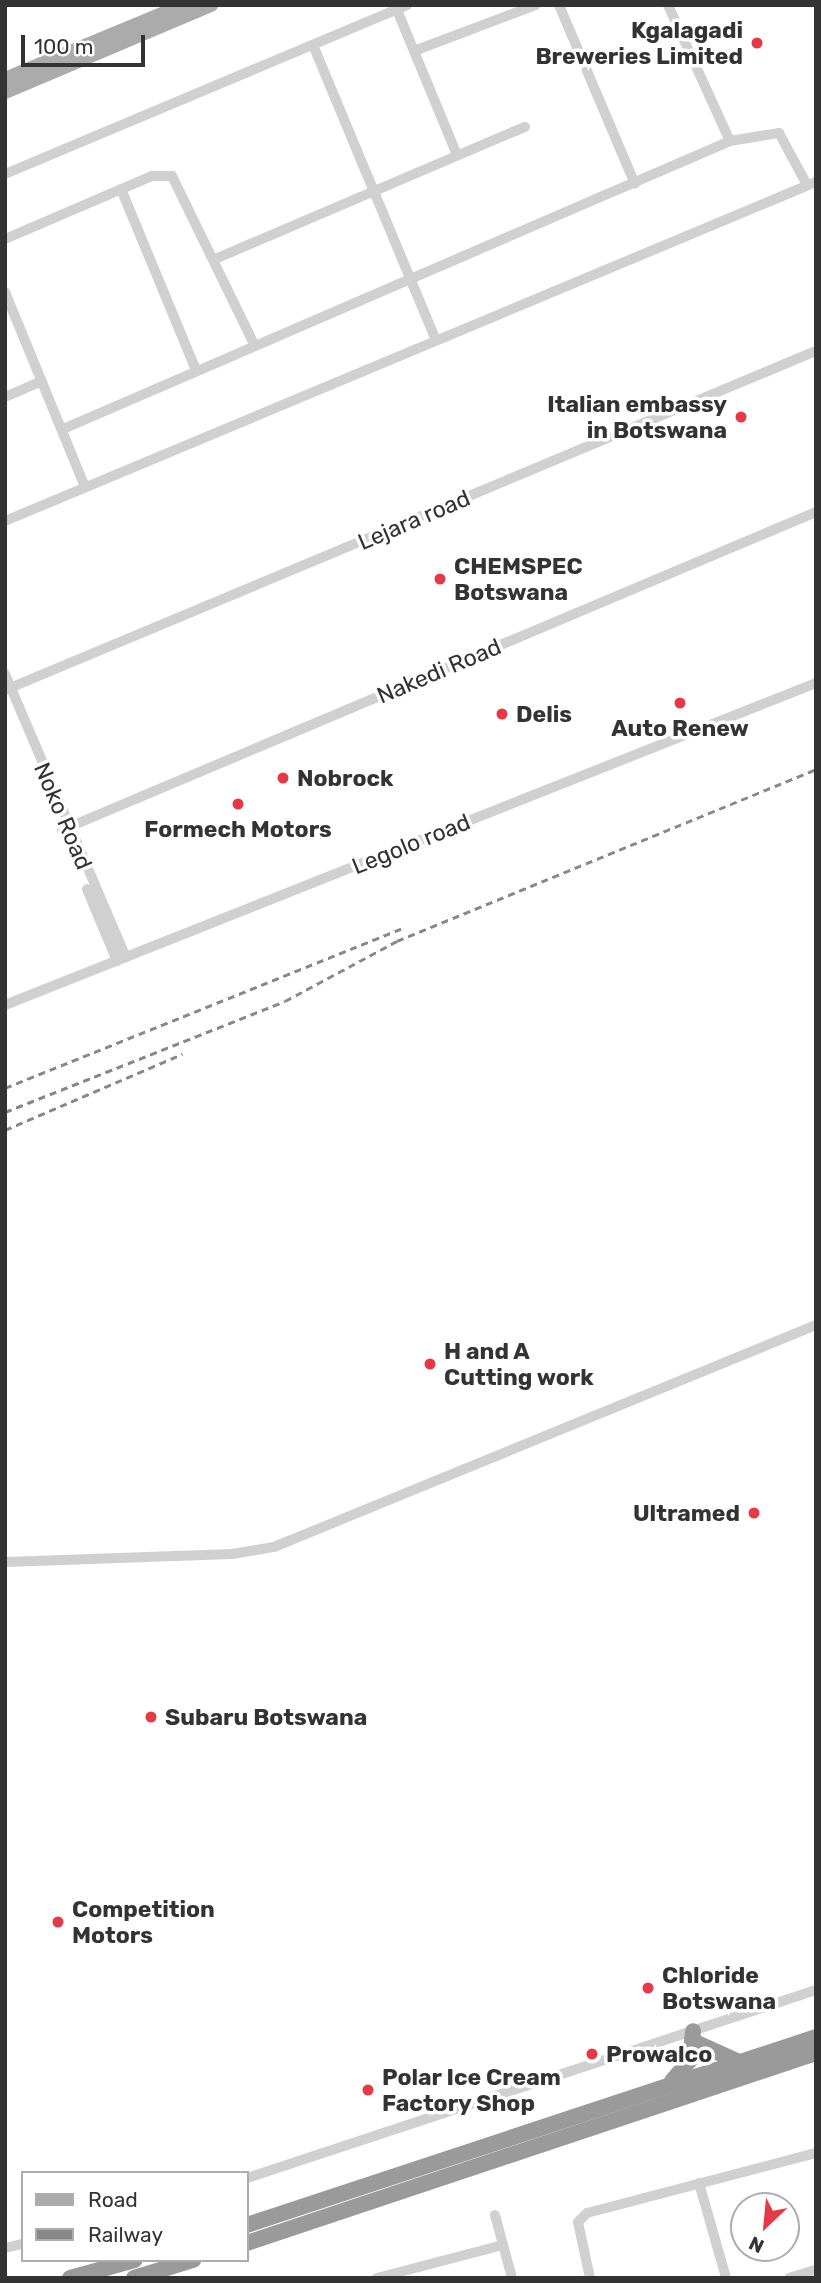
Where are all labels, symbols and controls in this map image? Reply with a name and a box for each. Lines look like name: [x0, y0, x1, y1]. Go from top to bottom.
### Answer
place label: Kgalagadi Breweries Limited: [535, 16, 743, 70]
scale bar: [24, 21, 149, 65]
text: 100 m: [34, 34, 93, 59]
marker: Kgalagadi Breweries Limited: [749, 35, 765, 51]
place label: Italian embassy in Botswana: [547, 390, 727, 444]
marker: Italian embassy in Botswana: [733, 409, 749, 425]
street label: Lejara road: [354, 484, 474, 556]
place label: CHEMSPEC Botswana: [454, 552, 583, 606]
marker: CHEMSPEC Botswana: [432, 571, 448, 587]
street label: Nakedi Road: [373, 632, 505, 710]
marker: Auto Renew: [672, 695, 688, 711]
place label: Delis: [516, 700, 572, 728]
marker: Delis: [494, 706, 510, 722]
place label: Auto Renew: [611, 714, 749, 742]
street label: Noko Road: [28, 758, 98, 874]
place label: Nobrock: [297, 764, 394, 792]
marker: Nobrock: [275, 770, 291, 786]
marker: Formech Motors: [230, 796, 246, 812]
street label: Legolo road: [348, 808, 474, 880]
place label: Formech Motors: [144, 815, 332, 843]
place label: H and A Cutting work: [444, 1337, 594, 1391]
marker: H and A Cutting work: [422, 1356, 438, 1372]
place label: Ultramed: [633, 1499, 740, 1527]
marker: Ultramed: [746, 1505, 762, 1521]
place label: Subaru Botswana: [165, 1703, 367, 1731]
marker: Subaru Botswana: [143, 1709, 159, 1725]
place label: Competition Motors: [72, 1895, 215, 1949]
marker: Competition Motors: [50, 1914, 66, 1930]
place label: Chloride Botswana: [662, 1961, 776, 2015]
marker: Chloride Botswana: [640, 1980, 656, 1996]
place label: Prowalco: [606, 2040, 712, 2068]
marker: Prowalco: [584, 2046, 600, 2062]
place label: Polar Ice Cream Factory Shop: [382, 2063, 561, 2117]
marker: Polar Ice Cream Factory Shop: [360, 2082, 376, 2098]
legend: [21, 2171, 248, 2262]
text: Road: [88, 2187, 138, 2212]
north arrow: [730, 2192, 800, 2262]
text: Railway: [88, 2222, 163, 2247]
text: N: [745, 2231, 768, 2258]

